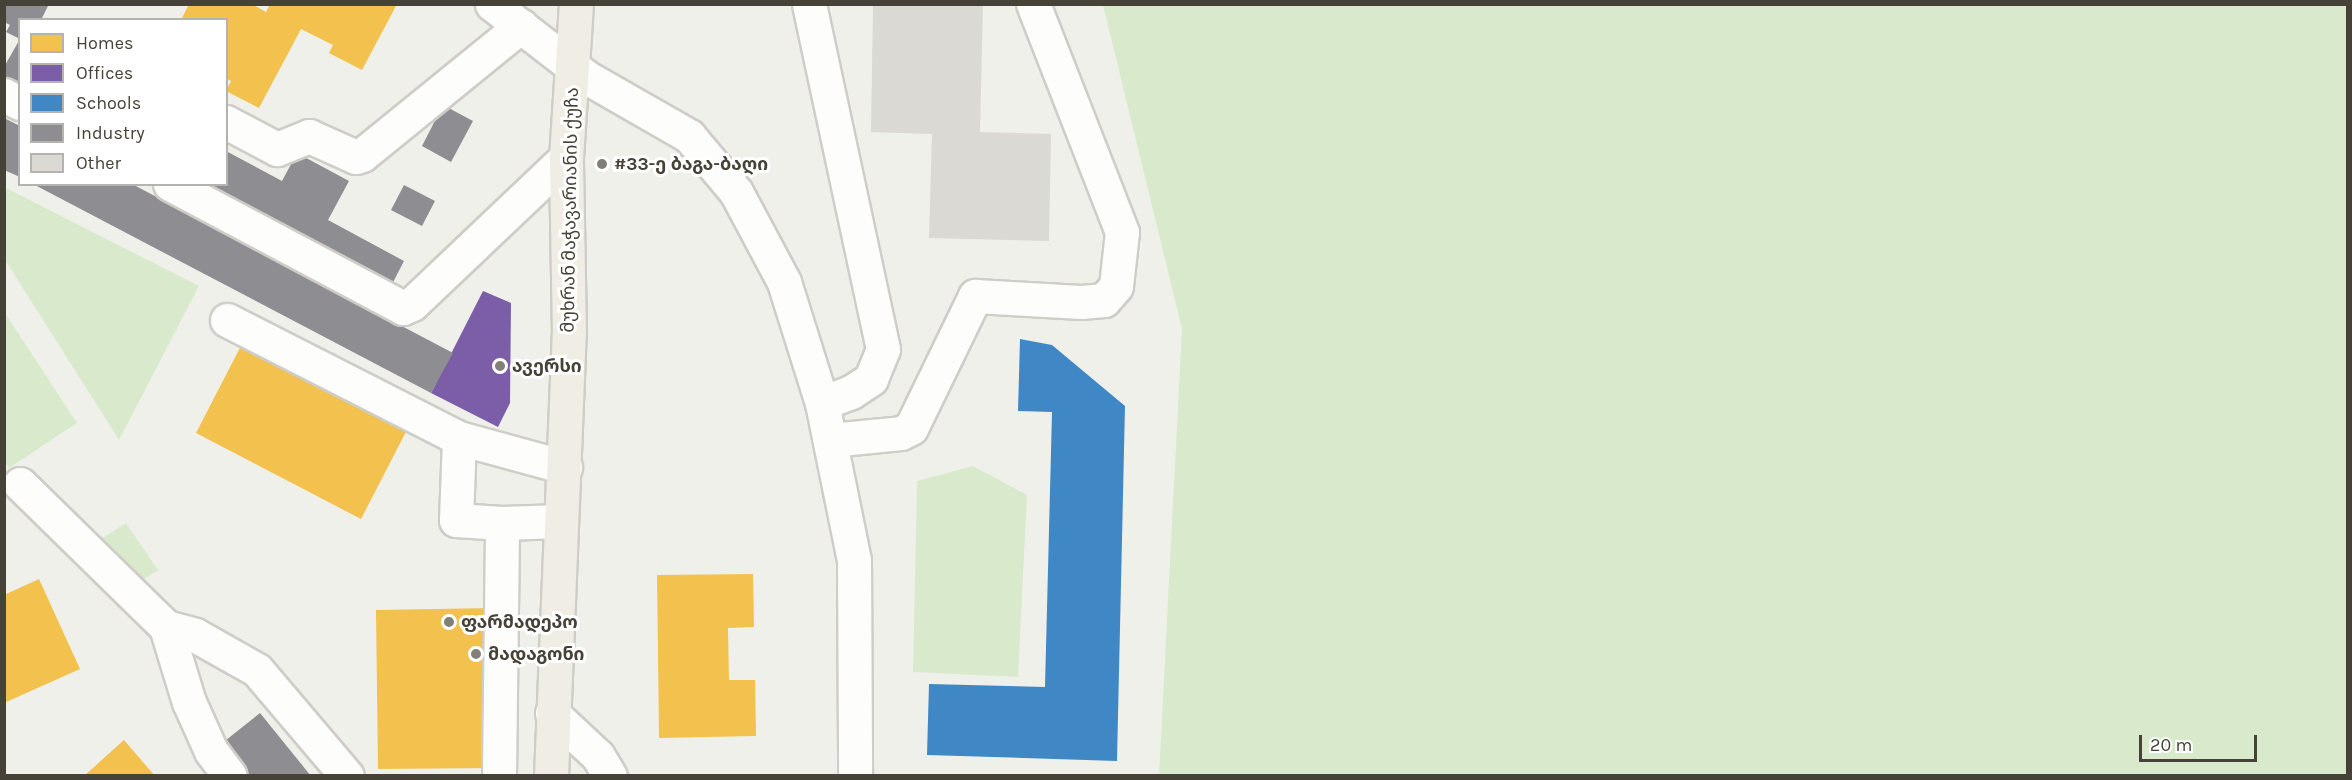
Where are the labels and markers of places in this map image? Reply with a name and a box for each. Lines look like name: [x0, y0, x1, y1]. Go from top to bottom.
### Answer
place label: #33-ე ბაგა-ბაღი: [614, 153, 768, 175]
marker: #33-ე ბაგა-ბაღი: [595, 157, 609, 171]
place label: ავერსი: [512, 355, 582, 377]
marker: ავერსი: [493, 359, 507, 373]
place label: ფარმადეპო: [461, 611, 578, 633]
marker: ფარმადეპო: [442, 615, 456, 629]
place label: მადაგონი: [488, 643, 584, 665]
marker: მადაგონი: [469, 647, 483, 661]

